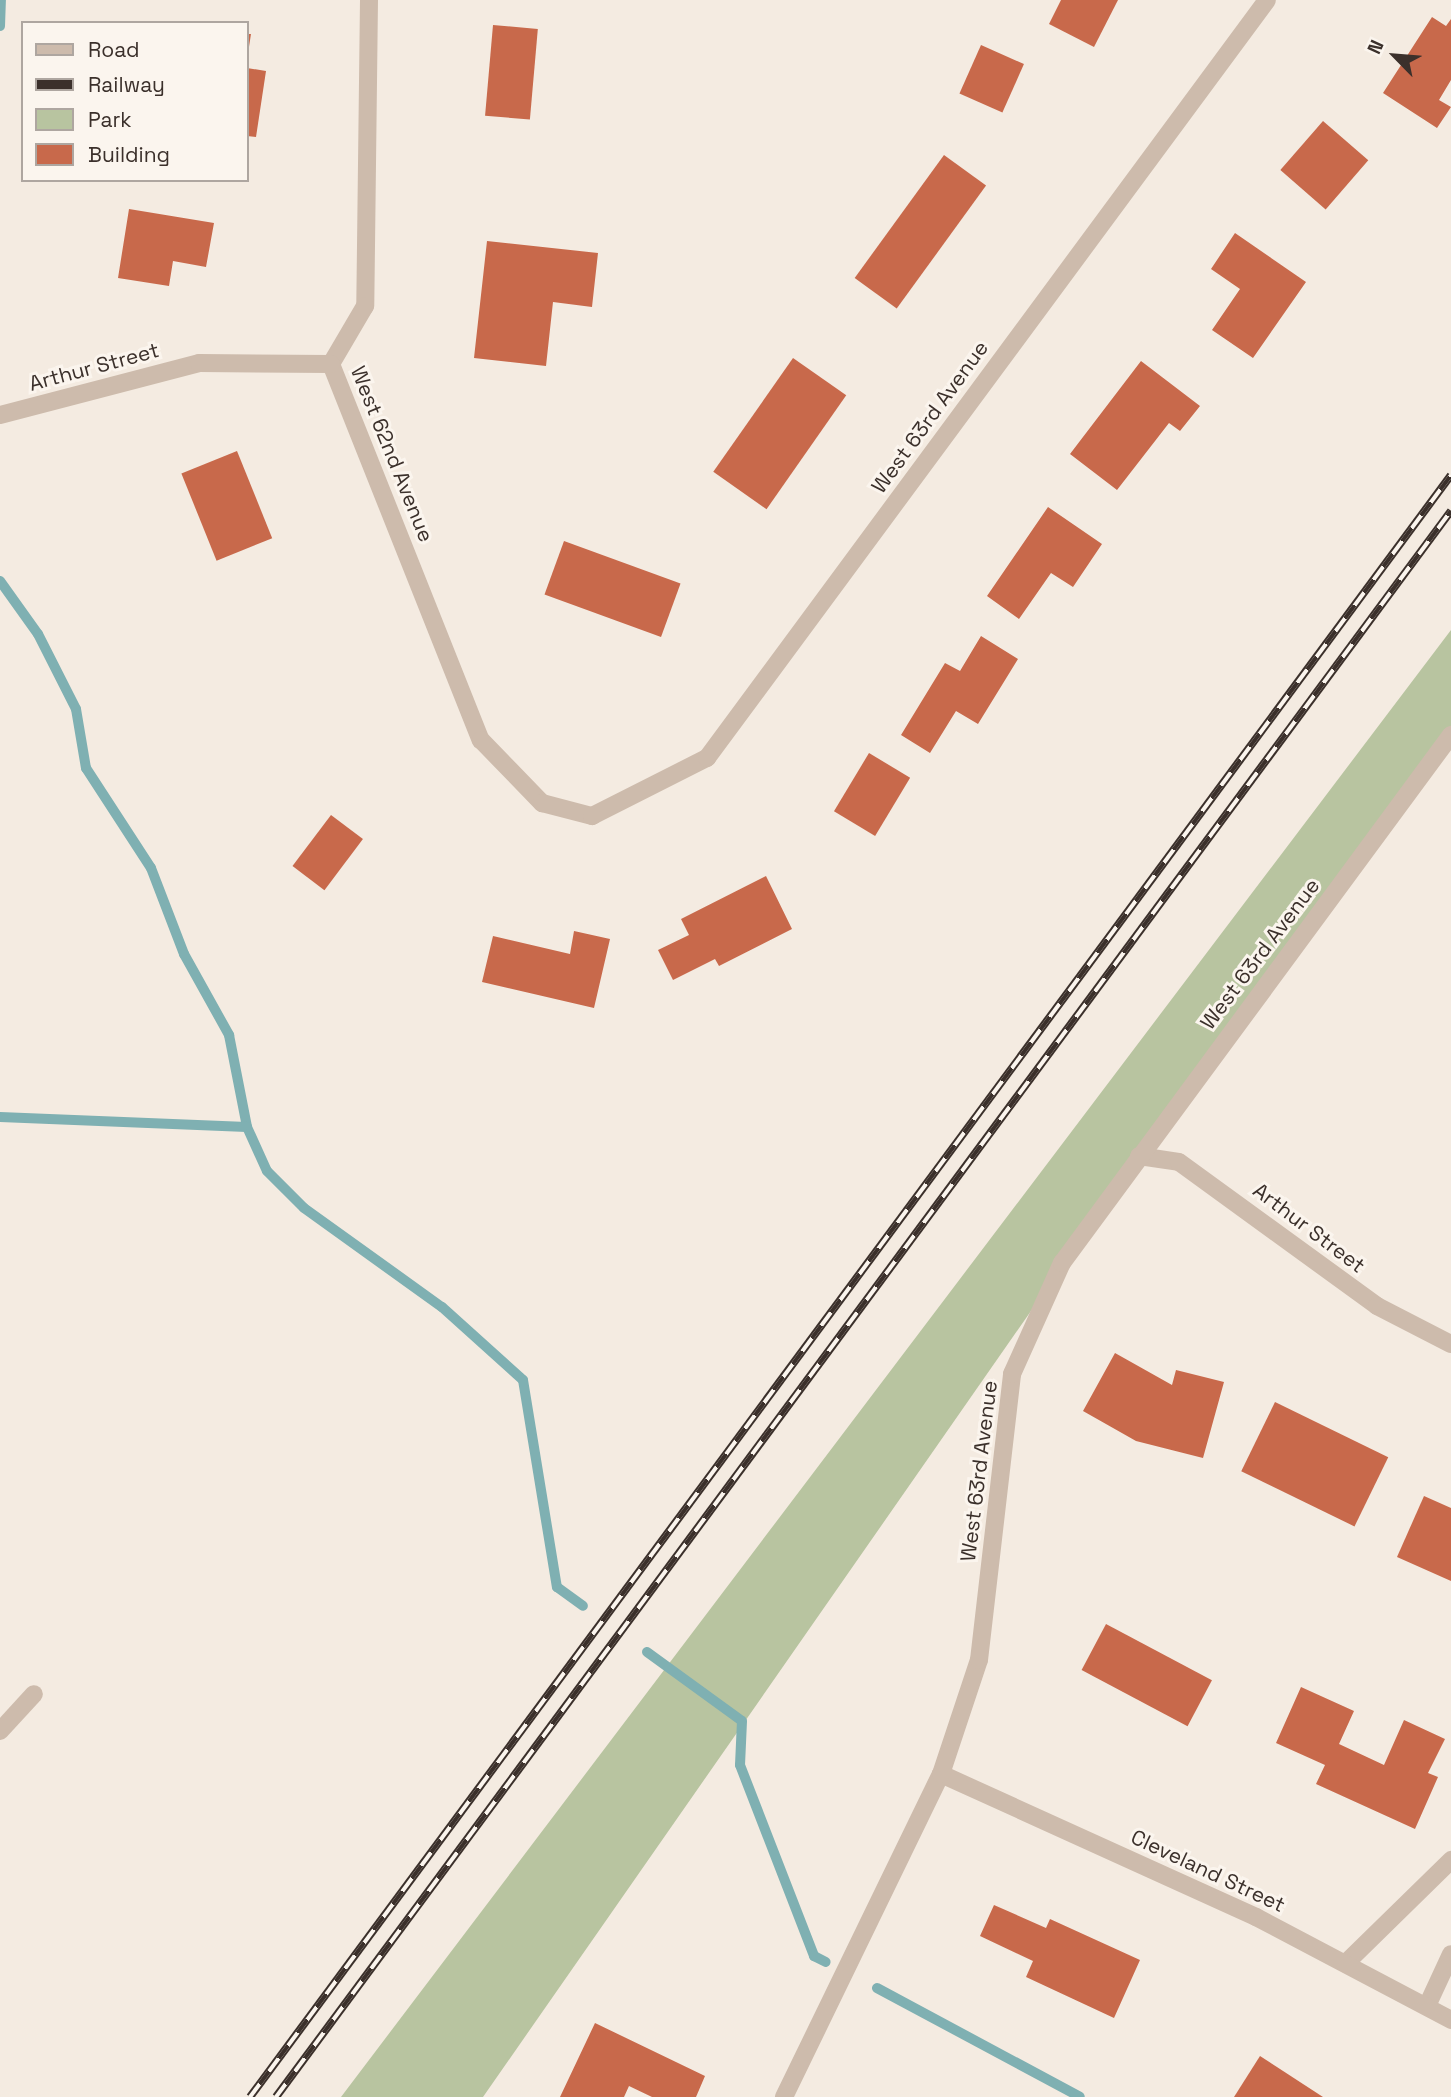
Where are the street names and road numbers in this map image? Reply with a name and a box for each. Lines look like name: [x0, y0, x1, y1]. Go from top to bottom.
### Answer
street label: West 63rd Avenue: [866, 336, 994, 498]
street label: Arthur Street: [26, 338, 162, 396]
street label: West 62nd Avenue: [345, 362, 439, 546]
street label: West 63rd Avenue: [1195, 874, 1325, 1034]
street label: Arthur Street: [1248, 1178, 1370, 1278]
street label: West 63rd Avenue: [955, 1379, 1003, 1563]
street label: Cleveland Street: [1127, 1824, 1289, 1918]

